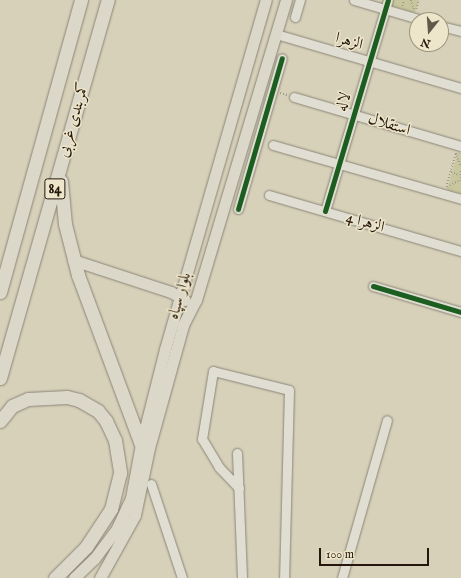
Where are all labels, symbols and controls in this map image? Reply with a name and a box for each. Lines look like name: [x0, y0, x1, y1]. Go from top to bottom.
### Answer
north arrow: [409, 12, 449, 52]
street label: الزهرا: [333, 29, 365, 55]
text: N: [419, 34, 432, 51]
street label: کمربندی غربی: [54, 80, 94, 160]
street label: لاله: [332, 90, 356, 114]
street label: استقلال: [366, 110, 412, 140]
road number: 84: [44, 176, 66, 202]
street label: الزهرا 4: [344, 208, 386, 238]
street label: بلوار سپاه: [164, 270, 196, 322]
scale bar: [321, 540, 431, 566]
text: 100 m: [326, 547, 354, 562]

